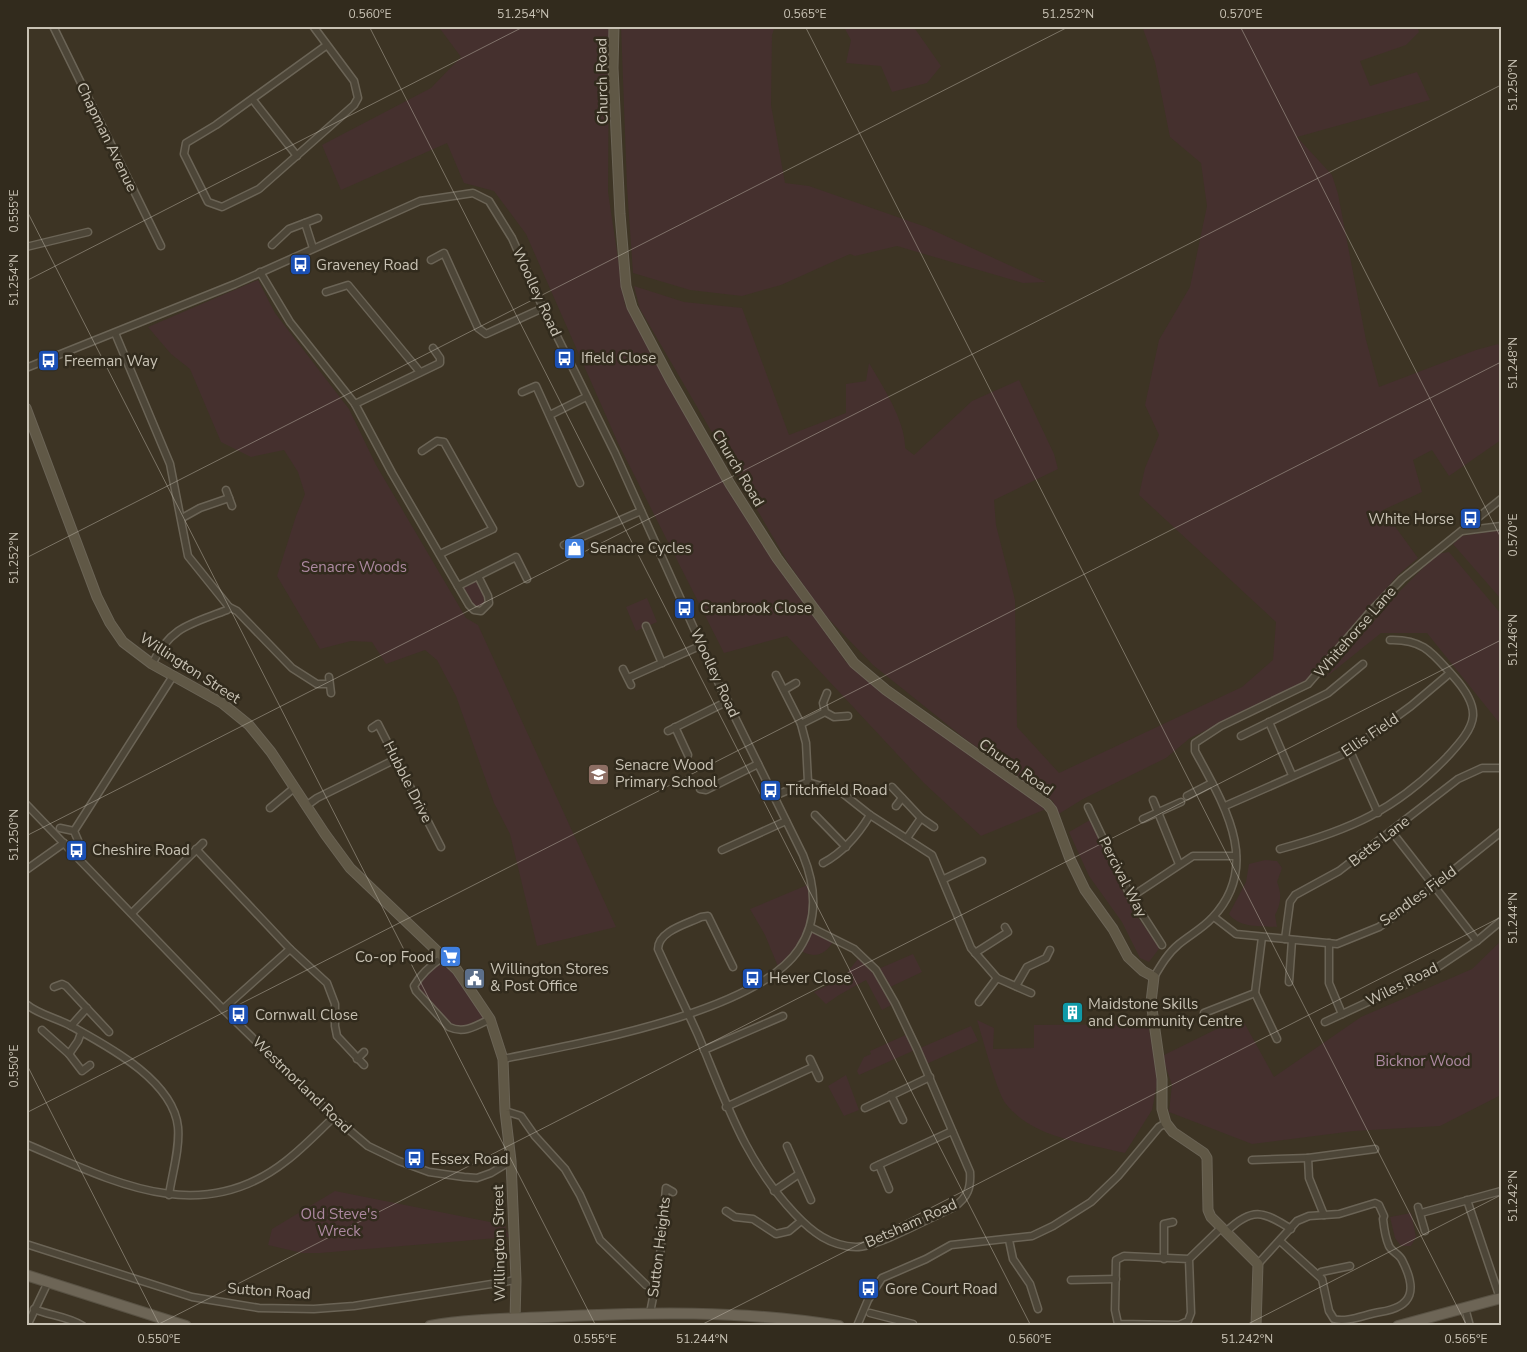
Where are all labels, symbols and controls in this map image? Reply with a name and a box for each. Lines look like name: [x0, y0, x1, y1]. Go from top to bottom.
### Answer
text: 0.560°E: [349, 6, 391, 22]
text: 51.254°N: [497, 6, 549, 22]
text: 0.565°E: [784, 6, 826, 22]
text: 51.252°N: [1042, 6, 1094, 22]
text: 0.570°E: [1220, 6, 1262, 22]
street label: Church Road: [591, 38, 613, 124]
text: 51.250°N: [1505, 59, 1521, 111]
street label: Chapman Avenue: [72, 79, 142, 195]
text: 0.555°E: [6, 190, 22, 232]
street label: Woolley Road: [508, 245, 566, 339]
bus stop icon: Graveney Road: [288, 253, 312, 277]
text: 51.254°N: [6, 254, 22, 306]
place label: Graveney Road: [316, 255, 419, 275]
text: 51.248°N: [1505, 337, 1521, 389]
bus stop icon: Ifield Close: [553, 346, 577, 370]
place label: Ifield Close: [581, 348, 656, 368]
bus stop icon: Freeman Way: [36, 349, 60, 373]
place label: Freeman Way: [64, 351, 158, 371]
street label: Church Road: [707, 426, 769, 510]
bus stop icon: White Horse: [1458, 507, 1482, 531]
place label: White Horse: [1368, 509, 1454, 529]
text: 0.570°E: [1505, 514, 1521, 556]
text: 51.252°N: [6, 532, 22, 584]
shop icon: Senacre Cycles: [562, 536, 586, 560]
place label: Senacre Cycles: [590, 538, 692, 558]
park label: Senacre Woods: [301, 557, 407, 577]
street label: Whitehorse Lane: [1310, 582, 1400, 682]
bus stop icon: Cranbrook Close: [672, 596, 696, 620]
place label: Cranbrook Close: [700, 598, 812, 618]
text: 51.246°N: [1505, 614, 1521, 666]
street label: Woolley Road: [686, 626, 744, 720]
street label: Willington Street: [136, 628, 245, 709]
street label: Ellis Field: [1337, 709, 1403, 761]
street label: Church Road: [975, 734, 1057, 800]
street label: Hubble Drive: [379, 738, 437, 826]
place label: Senacre Wood Primary School: [615, 755, 718, 792]
school or university icon: Senacre Wood Primary School: [587, 762, 611, 786]
bus stop icon: Titchfield Road: [758, 778, 782, 802]
place label: Titchfield Road: [786, 780, 887, 800]
text: 51.250°N: [6, 809, 22, 861]
street label: Betts Lane: [1344, 811, 1414, 871]
street label: Percival Way: [1094, 833, 1152, 921]
bus stop icon: Cheshire Road: [64, 838, 88, 862]
place label: Cheshire Road: [92, 840, 190, 860]
street label: Sendles Field: [1375, 861, 1461, 931]
text: 51.244°N: [1505, 892, 1521, 944]
supermarket icon: Co-op Food: [438, 945, 462, 969]
place label: Co-op Food: [355, 947, 434, 967]
street label: Wiles Road: [1363, 957, 1441, 1011]
place label: Willington Stores & Post Office: [490, 959, 609, 996]
public building icon: Willington Stores & Post Office: [462, 966, 486, 990]
bus stop icon: Hever Close: [741, 966, 765, 990]
place label: Hever Close: [769, 968, 851, 988]
place label: Maidstone Skills and Community Centre: [1088, 994, 1243, 1031]
building icon: Maidstone Skills and Community Centre: [1060, 1001, 1084, 1025]
bus stop icon: Cornwall Close: [227, 1003, 251, 1027]
place label: Cornwall Close: [255, 1005, 358, 1025]
street label: Westmorland Road: [248, 1032, 356, 1138]
text: 0.550°E: [6, 1045, 22, 1087]
park label: Bicknor Wood: [1375, 1051, 1471, 1071]
bus stop icon: Essex Road: [403, 1147, 427, 1171]
place label: Essex Road: [431, 1149, 509, 1169]
text: 51.242°N: [1505, 1170, 1521, 1222]
street label: Willington Street: [488, 1184, 510, 1301]
street label: Betsham Road: [862, 1194, 960, 1252]
street label: Sutton Heights: [643, 1196, 675, 1298]
park label: Old Steve's Wreck: [301, 1204, 377, 1241]
bus stop icon: Gore Court Road: [857, 1277, 881, 1301]
street label: Sutton Road: [227, 1278, 311, 1304]
place label: Gore Court Road: [885, 1279, 997, 1299]
text: 0.550°E: [138, 1331, 180, 1347]
text: 0.555°E: [574, 1331, 616, 1347]
text: 51.244°N: [676, 1331, 728, 1347]
text: 0.560°E: [1009, 1331, 1051, 1347]
text: 51.242°N: [1221, 1331, 1273, 1347]
text: 0.565°E: [1445, 1331, 1487, 1347]

